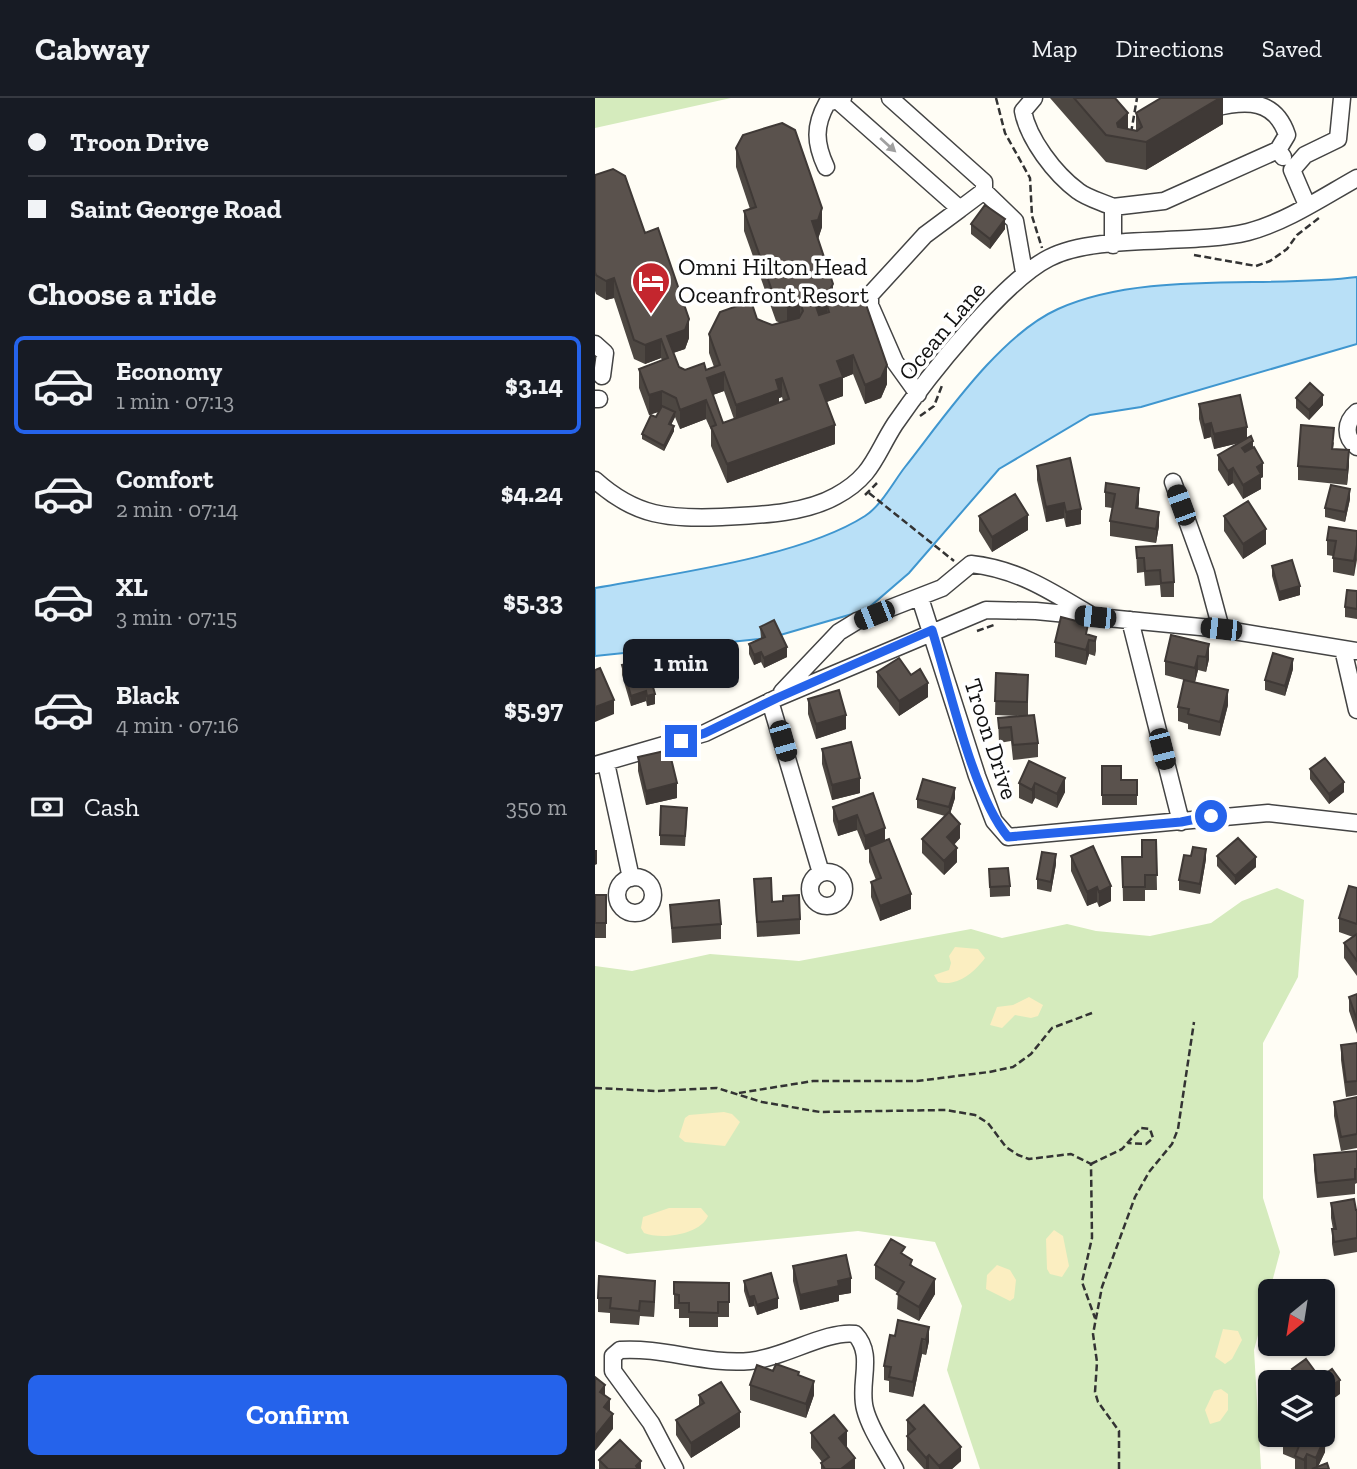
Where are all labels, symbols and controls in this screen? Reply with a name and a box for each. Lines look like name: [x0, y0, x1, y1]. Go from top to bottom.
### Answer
text: Cabway: [35, 29, 149, 68]
text: Map: [1032, 34, 1078, 63]
text: Directions: [1116, 34, 1224, 63]
text: Saved: [1262, 34, 1322, 63]
text: Troon Drive: [70, 126, 209, 158]
one-way arrow: [879, 137, 897, 153]
text: Saint George Road: [70, 193, 282, 225]
place label: Omni Hilton Head Oceanfront Resort: [678, 252, 869, 309]
hotel icon: Omni Hilton Head Oceanfront Resort: [630, 260, 672, 315]
text: Choose a ride: [28, 275, 216, 313]
street label: Ocean Lane: [892, 275, 991, 386]
icon: car: [32, 354, 95, 417]
text: Economy: [116, 355, 222, 387]
text: $3.14: [505, 369, 563, 401]
text: 1 min · 07:13: [116, 387, 234, 415]
icon: car: [32, 462, 95, 525]
text: Comfort: [116, 463, 213, 495]
text: $4.24: [501, 477, 563, 509]
car: [1164, 482, 1199, 528]
text: 2 min · 07:14: [116, 495, 239, 523]
icon: car: [32, 570, 95, 633]
text: XL: [116, 571, 148, 603]
text: $5.33: [503, 585, 563, 617]
car: [851, 597, 898, 633]
text: 3 min · 07:15: [116, 603, 237, 631]
car: [1074, 604, 1117, 630]
car: [1200, 616, 1243, 642]
callout: 1 min: [623, 640, 739, 688]
text: 1 min: [654, 649, 708, 677]
street label: Troon Drive: [958, 675, 1025, 803]
icon: car: [32, 678, 95, 741]
text: Black: [116, 679, 179, 711]
text: $5.97: [504, 693, 563, 725]
text: 4 min · 07:16: [116, 711, 239, 739]
car: [768, 718, 799, 764]
route end: [665, 725, 697, 757]
car: [1147, 726, 1178, 772]
icon: cash: [28, 788, 66, 826]
text: Cash: [84, 791, 139, 823]
text: 350 m: [506, 793, 567, 821]
route start: [1195, 800, 1227, 832]
north arrow: [1258, 1279, 1335, 1356]
map controls: [1258, 1279, 1335, 1447]
button: layers: [1258, 1370, 1335, 1447]
button: Confirm: [28, 1375, 567, 1455]

